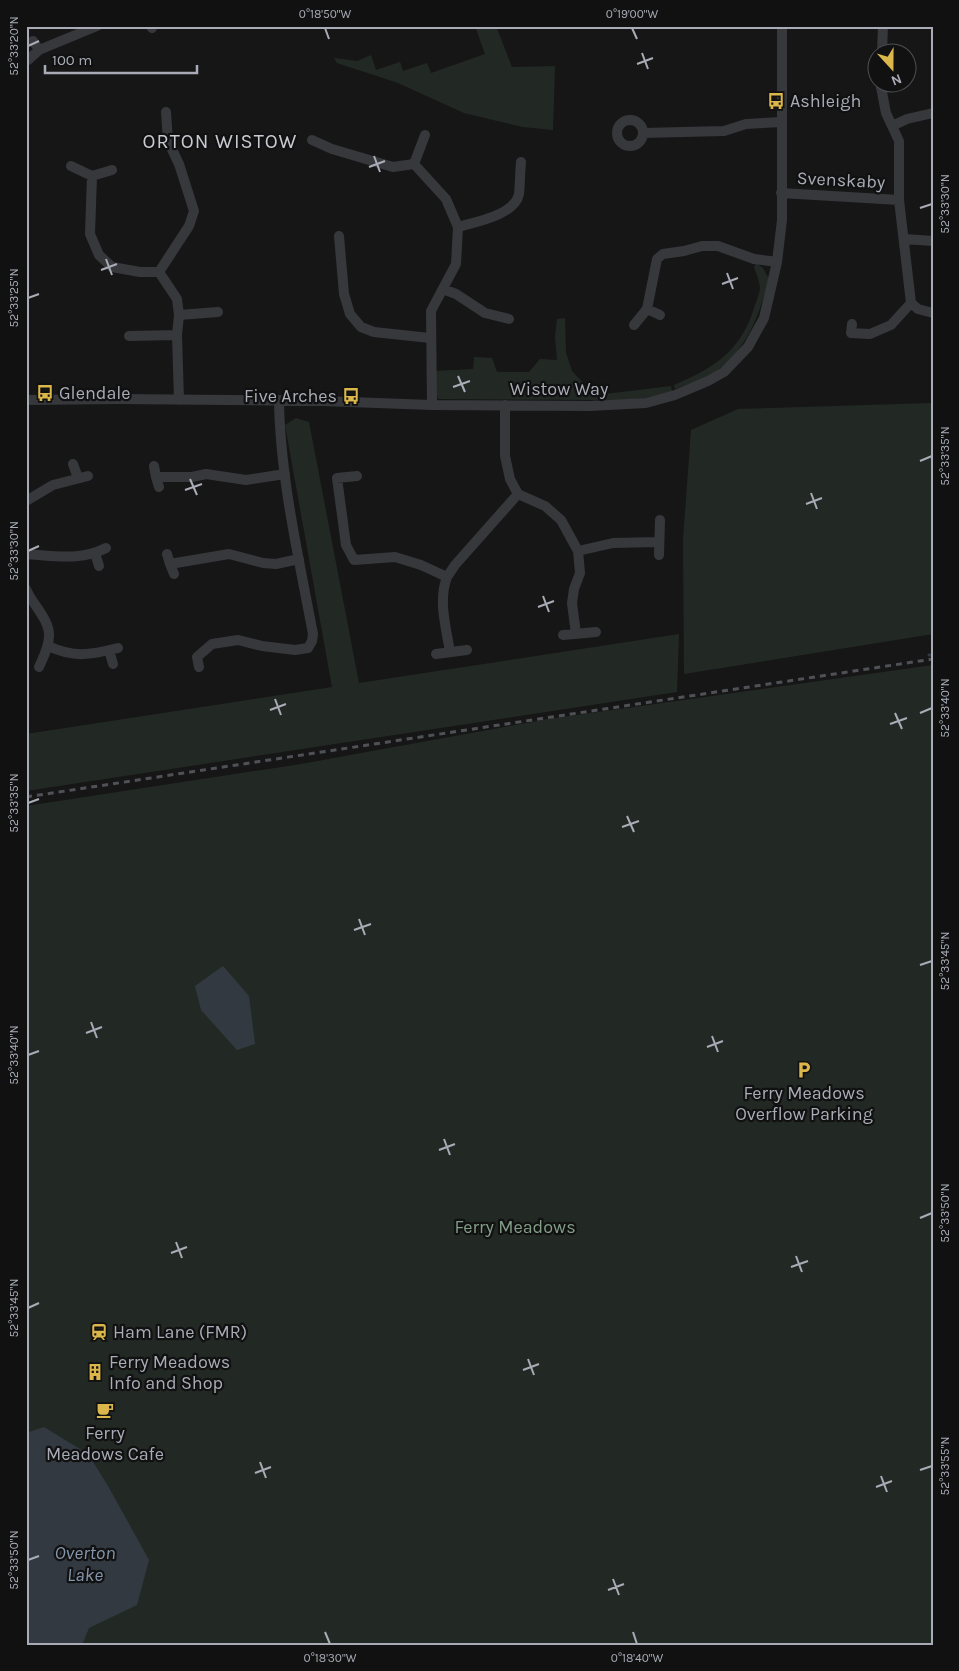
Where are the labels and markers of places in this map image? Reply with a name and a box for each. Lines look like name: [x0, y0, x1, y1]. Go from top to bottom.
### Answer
place label: Ashleigh: [790, 90, 861, 112]
bus stop icon: Ashleigh: [766, 91, 786, 111]
place label: Glendale: [59, 382, 131, 404]
bus stop icon: Glendale: [35, 383, 55, 403]
place label: Five Arches: [244, 385, 337, 407]
bus stop icon: Five Arches: [341, 386, 361, 406]
parking icon: Ferry Meadows Overflow Parking: [794, 1060, 814, 1080]
place label: Ferry Meadows Overflow Parking: [735, 1082, 873, 1125]
place label: Ham Lane (FMR): [113, 1321, 247, 1343]
station icon: Ham Lane (FMR): [89, 1322, 109, 1342]
place label: Ferry Meadows Info and Shop: [109, 1351, 230, 1394]
building icon: Ferry Meadows Info and Shop: [85, 1362, 105, 1382]
cafe icon: Ferry Meadows Cafe: [95, 1400, 115, 1420]
place label: Ferry Meadows Cafe: [46, 1422, 164, 1465]

